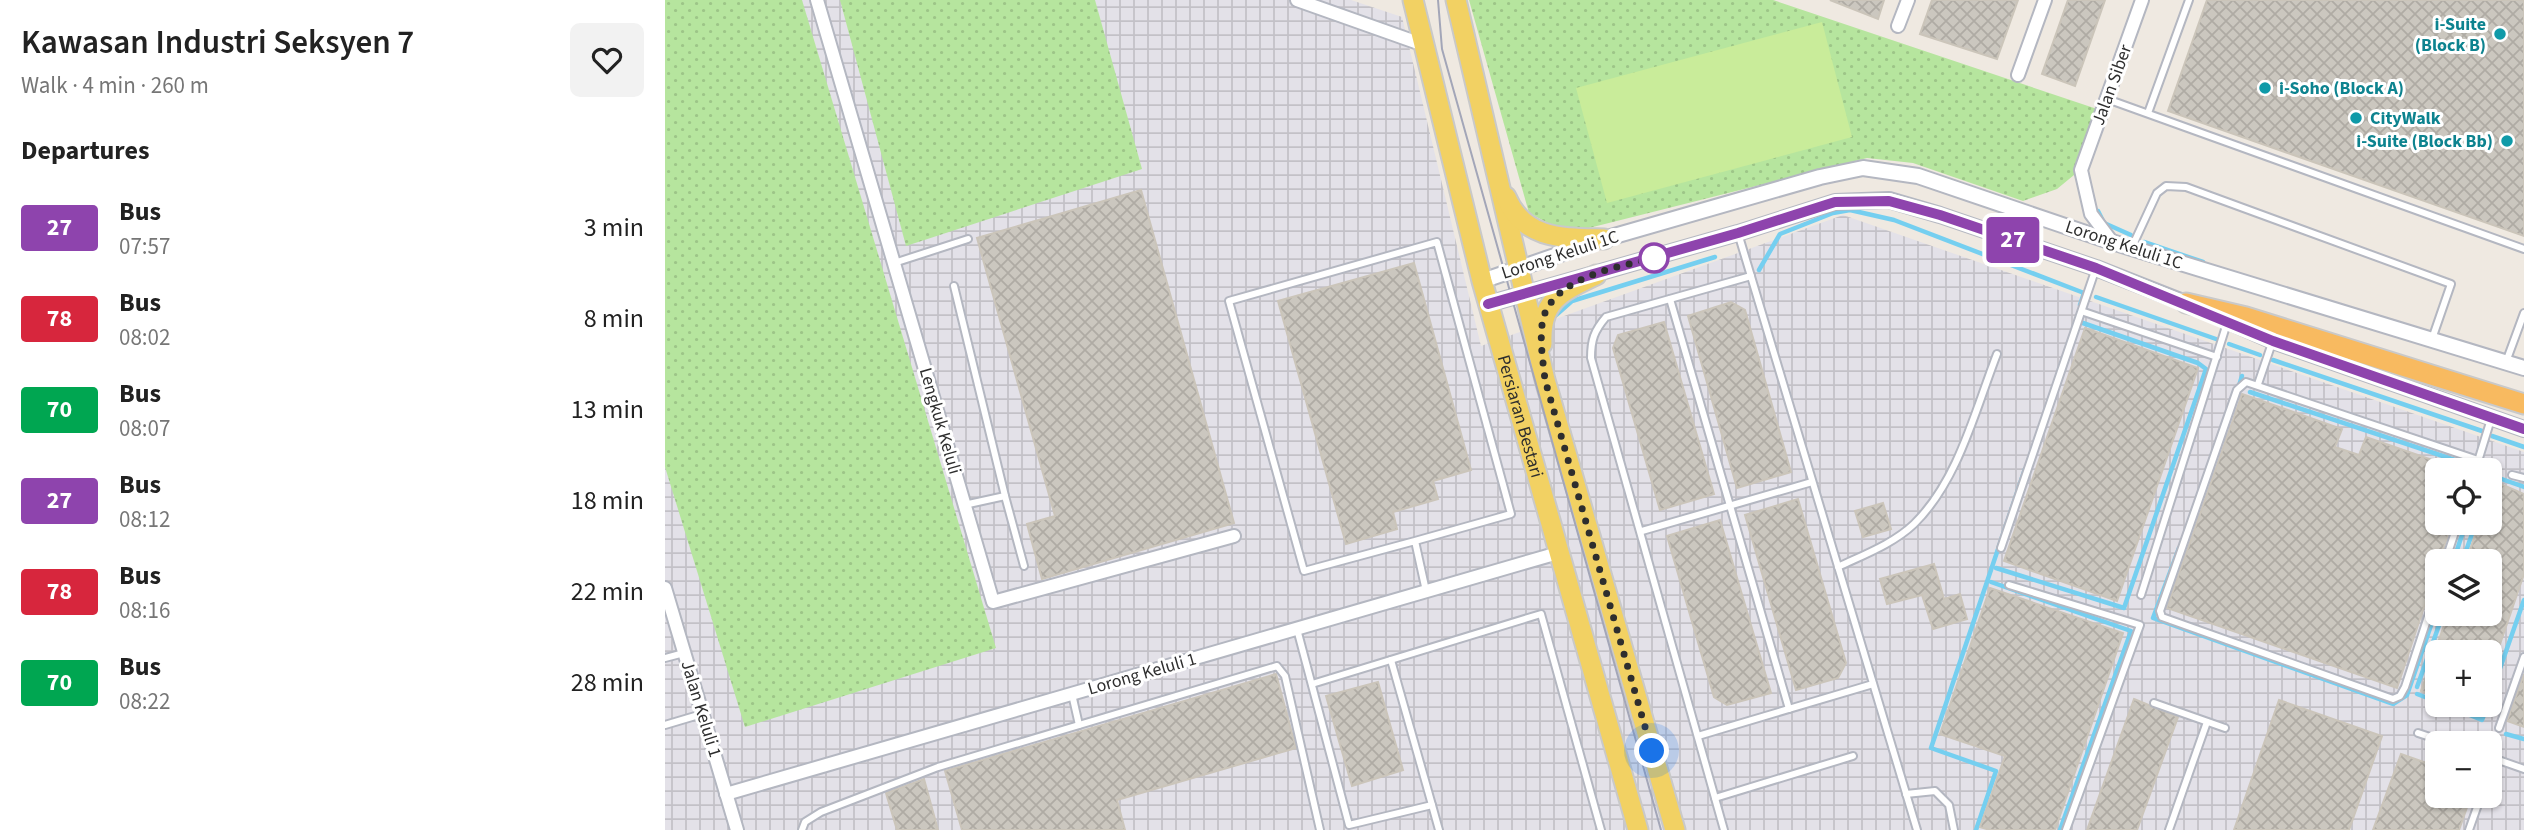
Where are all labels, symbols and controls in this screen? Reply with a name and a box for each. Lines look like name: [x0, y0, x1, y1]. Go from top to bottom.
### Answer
place label: i-Suite (Block B): [2415, 12, 2486, 58]
text: Kawasan Industri Seksyen 7: [21, 19, 414, 66]
button: heart: [570, 23, 644, 97]
marker: i-Suite (Block B): [2492, 26, 2508, 42]
street label: Jalan Siber: [2086, 41, 2138, 129]
text: Walk · 4 min · 260 m: [21, 69, 209, 102]
place label: i-Soho (Block A): [2279, 76, 2404, 101]
marker: i-Soho (Block A): [2257, 80, 2273, 96]
place label: CityWalk: [2370, 106, 2441, 131]
marker: CityWalk: [2348, 110, 2364, 126]
place label: i-Suite (Block Bb): [2356, 129, 2493, 154]
text: Departures: [21, 132, 149, 169]
marker: i-Suite (Block Bb): [2499, 133, 2515, 149]
text: Bus: [119, 193, 161, 230]
text: 3 min: [584, 209, 644, 246]
text: 27: [47, 210, 72, 245]
street label: Lorong Keluli 1C: [2062, 214, 2186, 276]
line badge: 27: [1981, 217, 2045, 263]
text: 27: [2000, 222, 2026, 257]
street label: Lorong Keluli 1C: [1498, 224, 1622, 286]
text: 07:57: [119, 230, 170, 263]
unlabelled marker: [1639, 243, 1669, 273]
text: Bus: [119, 284, 161, 321]
text: 8 min: [584, 300, 644, 337]
text: 78: [47, 301, 72, 336]
text: 08:02: [119, 321, 170, 354]
street label: Persiaran Bestari: [1491, 352, 1550, 481]
street label: Lengkuk Keluli: [913, 365, 967, 477]
text: Bus: [119, 375, 161, 412]
text: 13 min: [571, 391, 644, 428]
text: 70: [47, 392, 72, 427]
text: 08:07: [119, 412, 170, 445]
map controls: [2425, 458, 2502, 808]
button: locate: [2425, 458, 2502, 535]
text: Bus: [119, 466, 161, 503]
text: 18 min: [571, 482, 644, 519]
text: 27: [47, 483, 72, 518]
text: 08:12: [119, 503, 170, 536]
button: layers: [2425, 549, 2502, 626]
text: Bus: [119, 557, 161, 594]
text: 22 min: [571, 573, 644, 610]
text: 78: [47, 574, 72, 609]
text: 08:16: [119, 594, 170, 627]
button: +: [2425, 640, 2502, 717]
street label: Lorong Keluli 1: [1085, 647, 1199, 701]
text: Bus: [119, 648, 161, 685]
street label: Jalan Keluli 1: [674, 658, 728, 760]
text: 28 min: [571, 664, 644, 701]
text: 70: [47, 665, 72, 700]
text: 08:22: [119, 685, 170, 718]
button: −: [2425, 731, 2502, 808]
your location: [1634, 733, 1669, 768]

